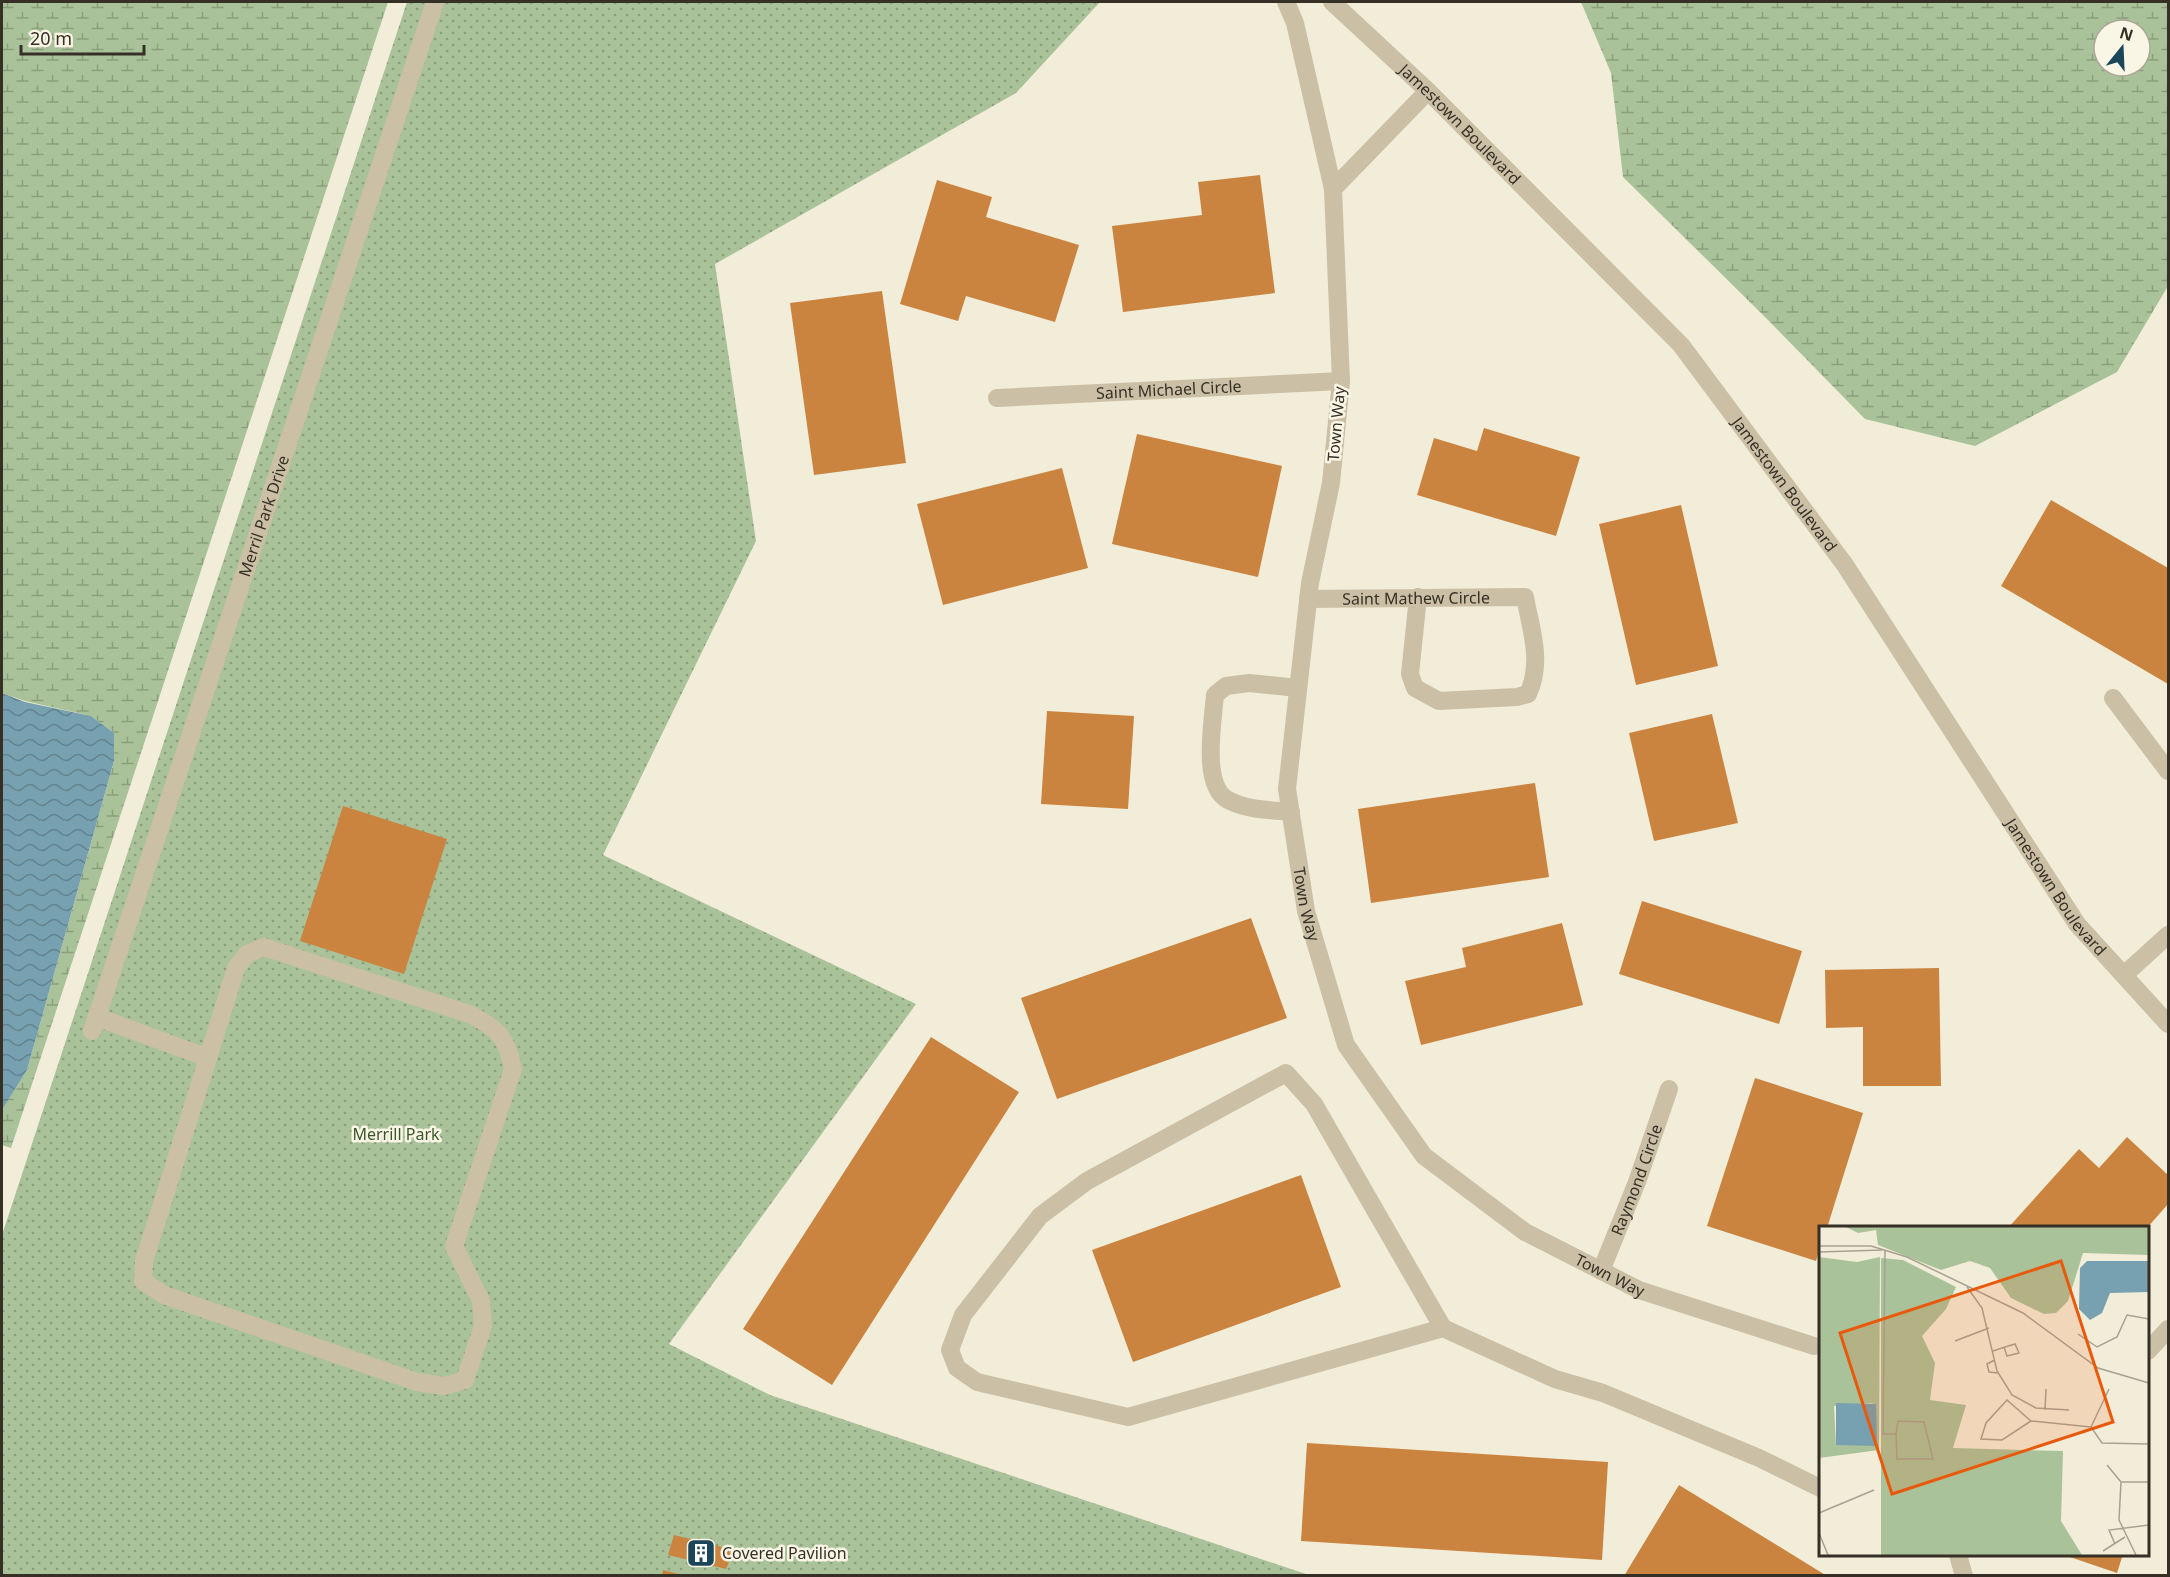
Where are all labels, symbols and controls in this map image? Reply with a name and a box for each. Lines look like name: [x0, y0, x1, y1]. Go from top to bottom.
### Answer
scale bar: [21, 18, 144, 56]
north arrow: [2092, 18, 2152, 78]
text: N: [2117, 21, 2136, 46]
text: 20 m: [30, 26, 72, 50]
street label: Jamestown Boulevard: [1393, 58, 1526, 189]
street label: Saint Michael Circle: [1095, 375, 1242, 404]
street label: Town Way: [1322, 385, 1350, 463]
street label: Jamestown Boulevard: [1726, 411, 1842, 556]
street label: Merril Park Drive: [233, 452, 294, 580]
street label: Saint Mathew Circle: [1342, 586, 1490, 610]
street label: Jamestown Boulevard: [2000, 812, 2112, 960]
street label: Town Way: [1288, 865, 1326, 945]
street label: Raymond Circle: [1606, 1121, 1667, 1239]
park label: Merrill Park: [352, 1123, 440, 1145]
inset map: [1819, 1226, 2149, 1556]
street label: Town Way: [1571, 1248, 1648, 1302]
building icon: Covered Pavilion: [685, 1537, 717, 1569]
place label: Covered Pavilion: [722, 1542, 847, 1564]

